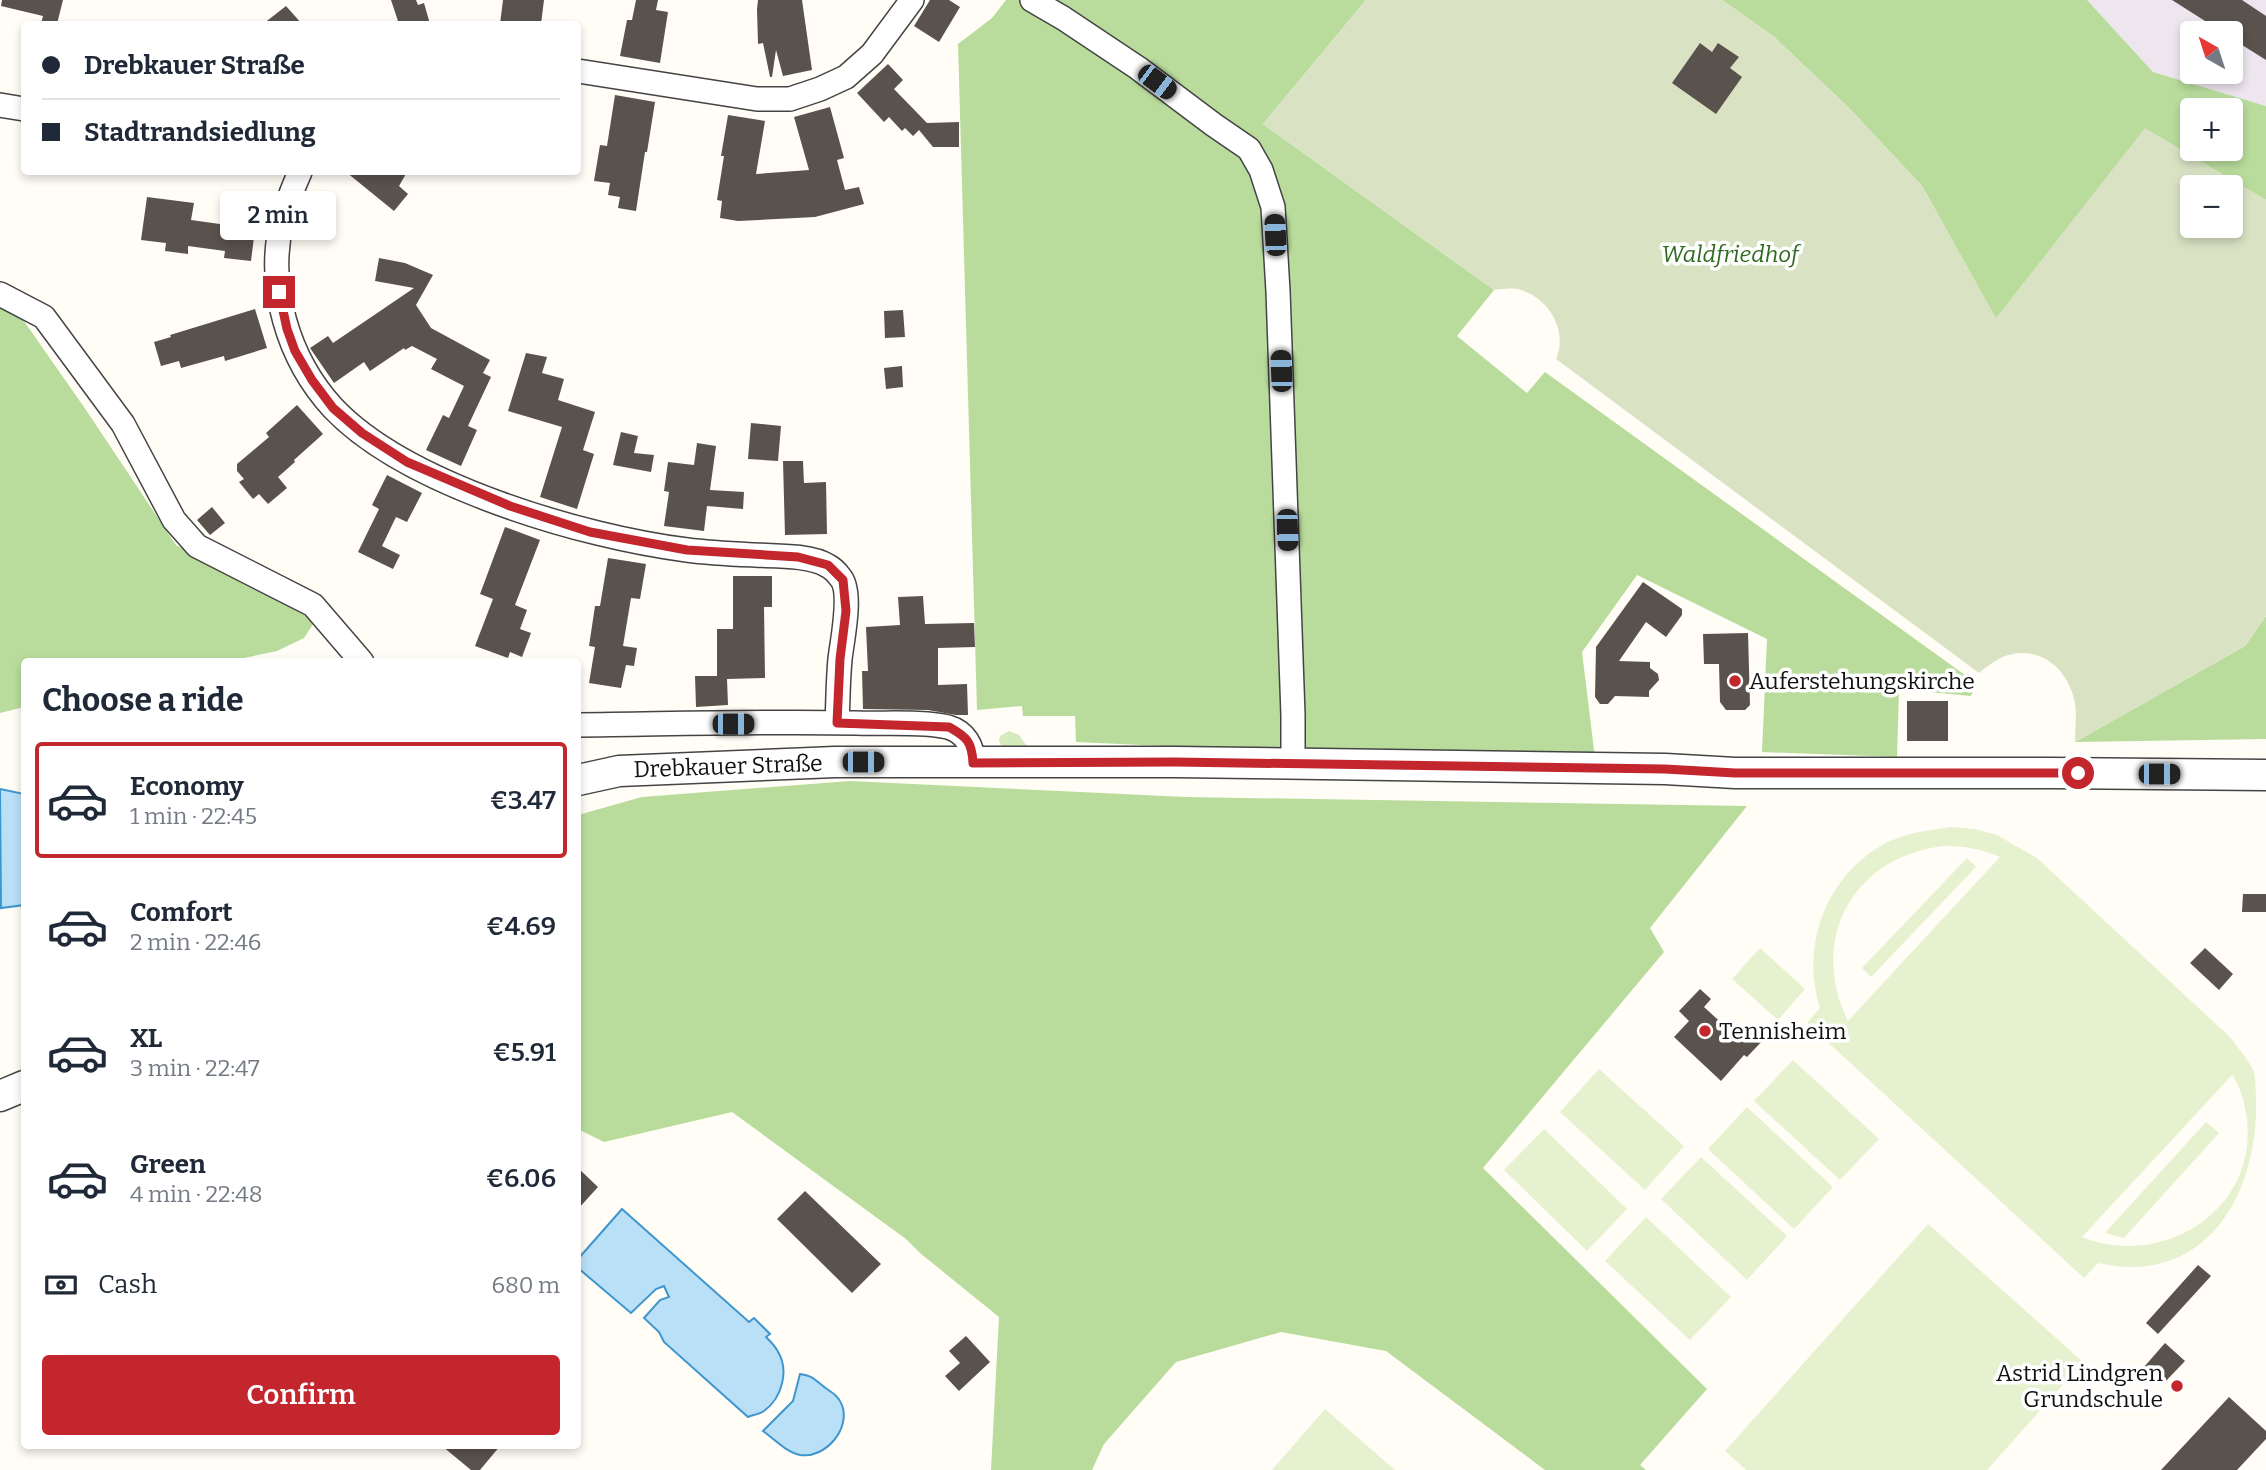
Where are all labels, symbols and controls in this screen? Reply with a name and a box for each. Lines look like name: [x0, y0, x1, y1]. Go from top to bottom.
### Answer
north arrow: [2180, 21, 2244, 84]
map controls: [2180, 21, 2243, 238]
text: Drebkauer Straße: [84, 50, 305, 81]
car: [1134, 61, 1181, 103]
button: +: [2180, 98, 2243, 161]
text: Stadtrandsiedlung: [84, 117, 316, 148]
button: −: [2180, 175, 2243, 238]
callout: 2 min: [221, 190, 337, 240]
text: 2 min: [248, 201, 308, 229]
car: [1264, 213, 1287, 257]
park label: Waldfriedhof: [1661, 240, 1802, 268]
route end: [263, 276, 295, 308]
car: [1270, 350, 1293, 392]
car: [1276, 509, 1299, 551]
place label: Auferstehungskirche: [1749, 667, 1975, 695]
marker: Auferstehungskirche: [1727, 673, 1743, 689]
text: Choose a ride: [42, 681, 243, 719]
car: [713, 714, 755, 735]
street label: Drebkauer Straße: [633, 749, 823, 783]
car: [843, 752, 885, 773]
route start: [2062, 757, 2094, 789]
car: [2139, 764, 2181, 785]
icon: car: [46, 769, 109, 832]
text: Economy: [130, 771, 244, 802]
text: €3.47: [490, 785, 556, 816]
text: 1 min · 22:45: [130, 802, 257, 830]
icon: car: [46, 895, 109, 958]
text: Comfort: [130, 897, 233, 928]
text: €4.69: [486, 911, 556, 942]
text: 2 min · 22:46: [130, 928, 261, 956]
place label: Tennisheim: [1719, 1017, 1847, 1045]
icon: car: [46, 1021, 109, 1084]
text: XL: [130, 1023, 162, 1054]
marker: Tennisheim: [1697, 1023, 1713, 1039]
text: €5.91: [493, 1037, 556, 1068]
text: 3 min · 22:47: [130, 1054, 260, 1082]
icon: car: [46, 1147, 109, 1210]
text: Green: [130, 1149, 206, 1180]
text: €6.06: [486, 1163, 556, 1194]
text: 4 min · 22:48: [130, 1180, 263, 1208]
icon: cash: [42, 1266, 80, 1304]
text: Cash: [98, 1269, 157, 1300]
text: 680 m: [491, 1271, 560, 1299]
button: Confirm: [42, 1355, 560, 1435]
place label: Astrid Lindgren Grundschule: [1996, 1359, 2163, 1413]
marker: Astrid Lindgren Grundschule: [2169, 1378, 2185, 1394]

